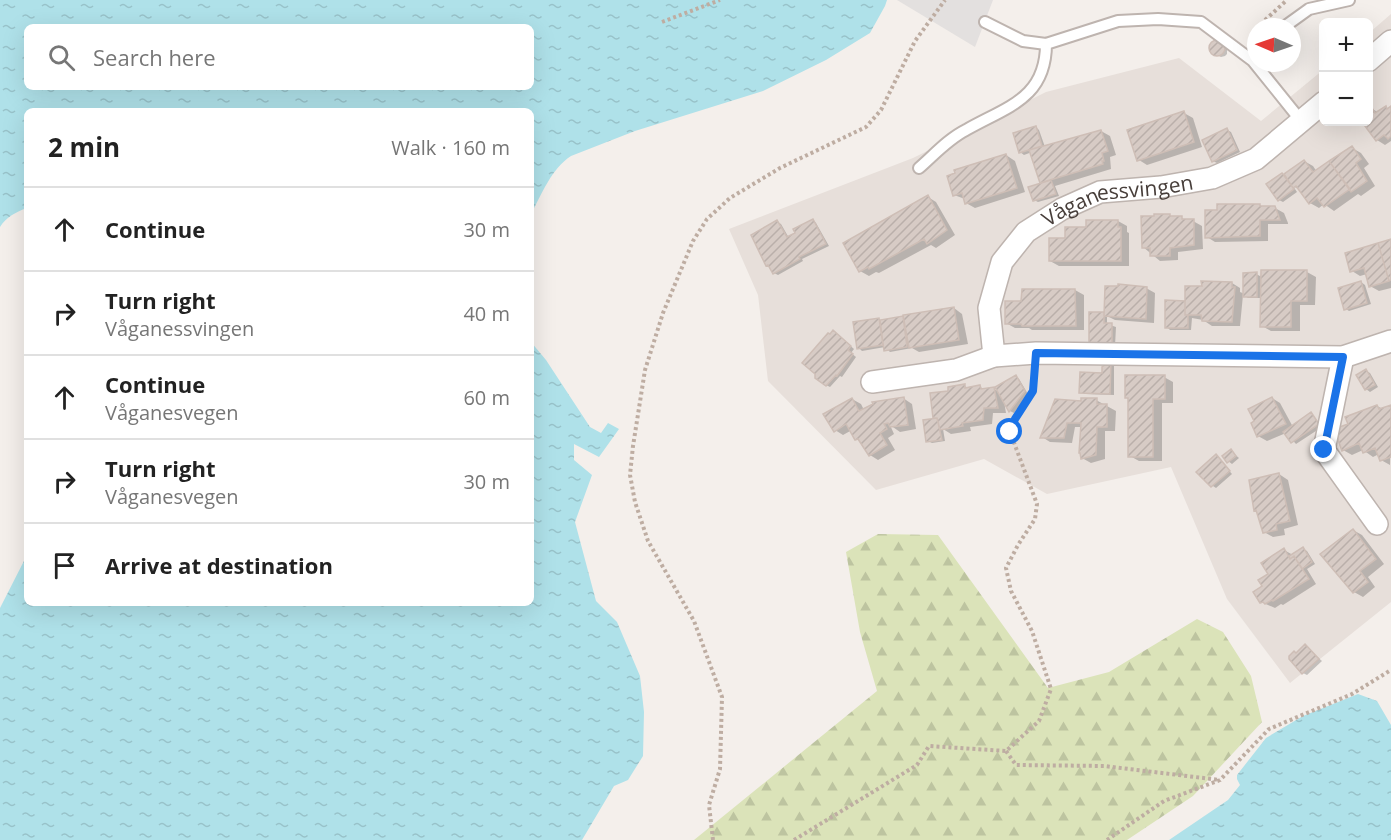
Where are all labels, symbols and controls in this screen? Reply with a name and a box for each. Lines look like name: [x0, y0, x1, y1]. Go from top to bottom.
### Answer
north arrow: [1247, 18, 1301, 72]
map controls: [1319, 18, 1373, 126]
button: +: [1319, 18, 1373, 72]
search box: [24, 24, 534, 90]
icon: search: [45, 41, 78, 74]
text: Search here: [93, 42, 216, 72]
button: −: [1319, 72, 1373, 126]
text: 2 min: [48, 129, 120, 165]
text: Walk · 160 m: [391, 134, 510, 161]
street label: Våganessvingen: [1036, 168, 1195, 232]
icon: ahead: [48, 213, 81, 246]
text: Continue: [105, 214, 205, 244]
text: 30 m: [463, 216, 510, 243]
text: Turn right: [105, 285, 216, 315]
icon: right: [48, 297, 81, 330]
text: 40 m: [463, 300, 510, 327]
text: Våganessvingen: [105, 315, 254, 342]
text: Continue: [105, 369, 205, 399]
icon: ahead: [48, 381, 81, 414]
text: 60 m: [463, 384, 510, 411]
text: Våganesvegen: [105, 399, 239, 426]
route start: [996, 418, 1022, 444]
route end: [1310, 436, 1336, 462]
text: Turn right: [105, 453, 216, 483]
icon: right: [48, 465, 81, 498]
text: 30 m: [463, 468, 510, 495]
text: Våganesvegen: [105, 483, 239, 510]
icon: arrive: [48, 549, 81, 582]
text: Arrive at destination: [105, 550, 333, 580]

